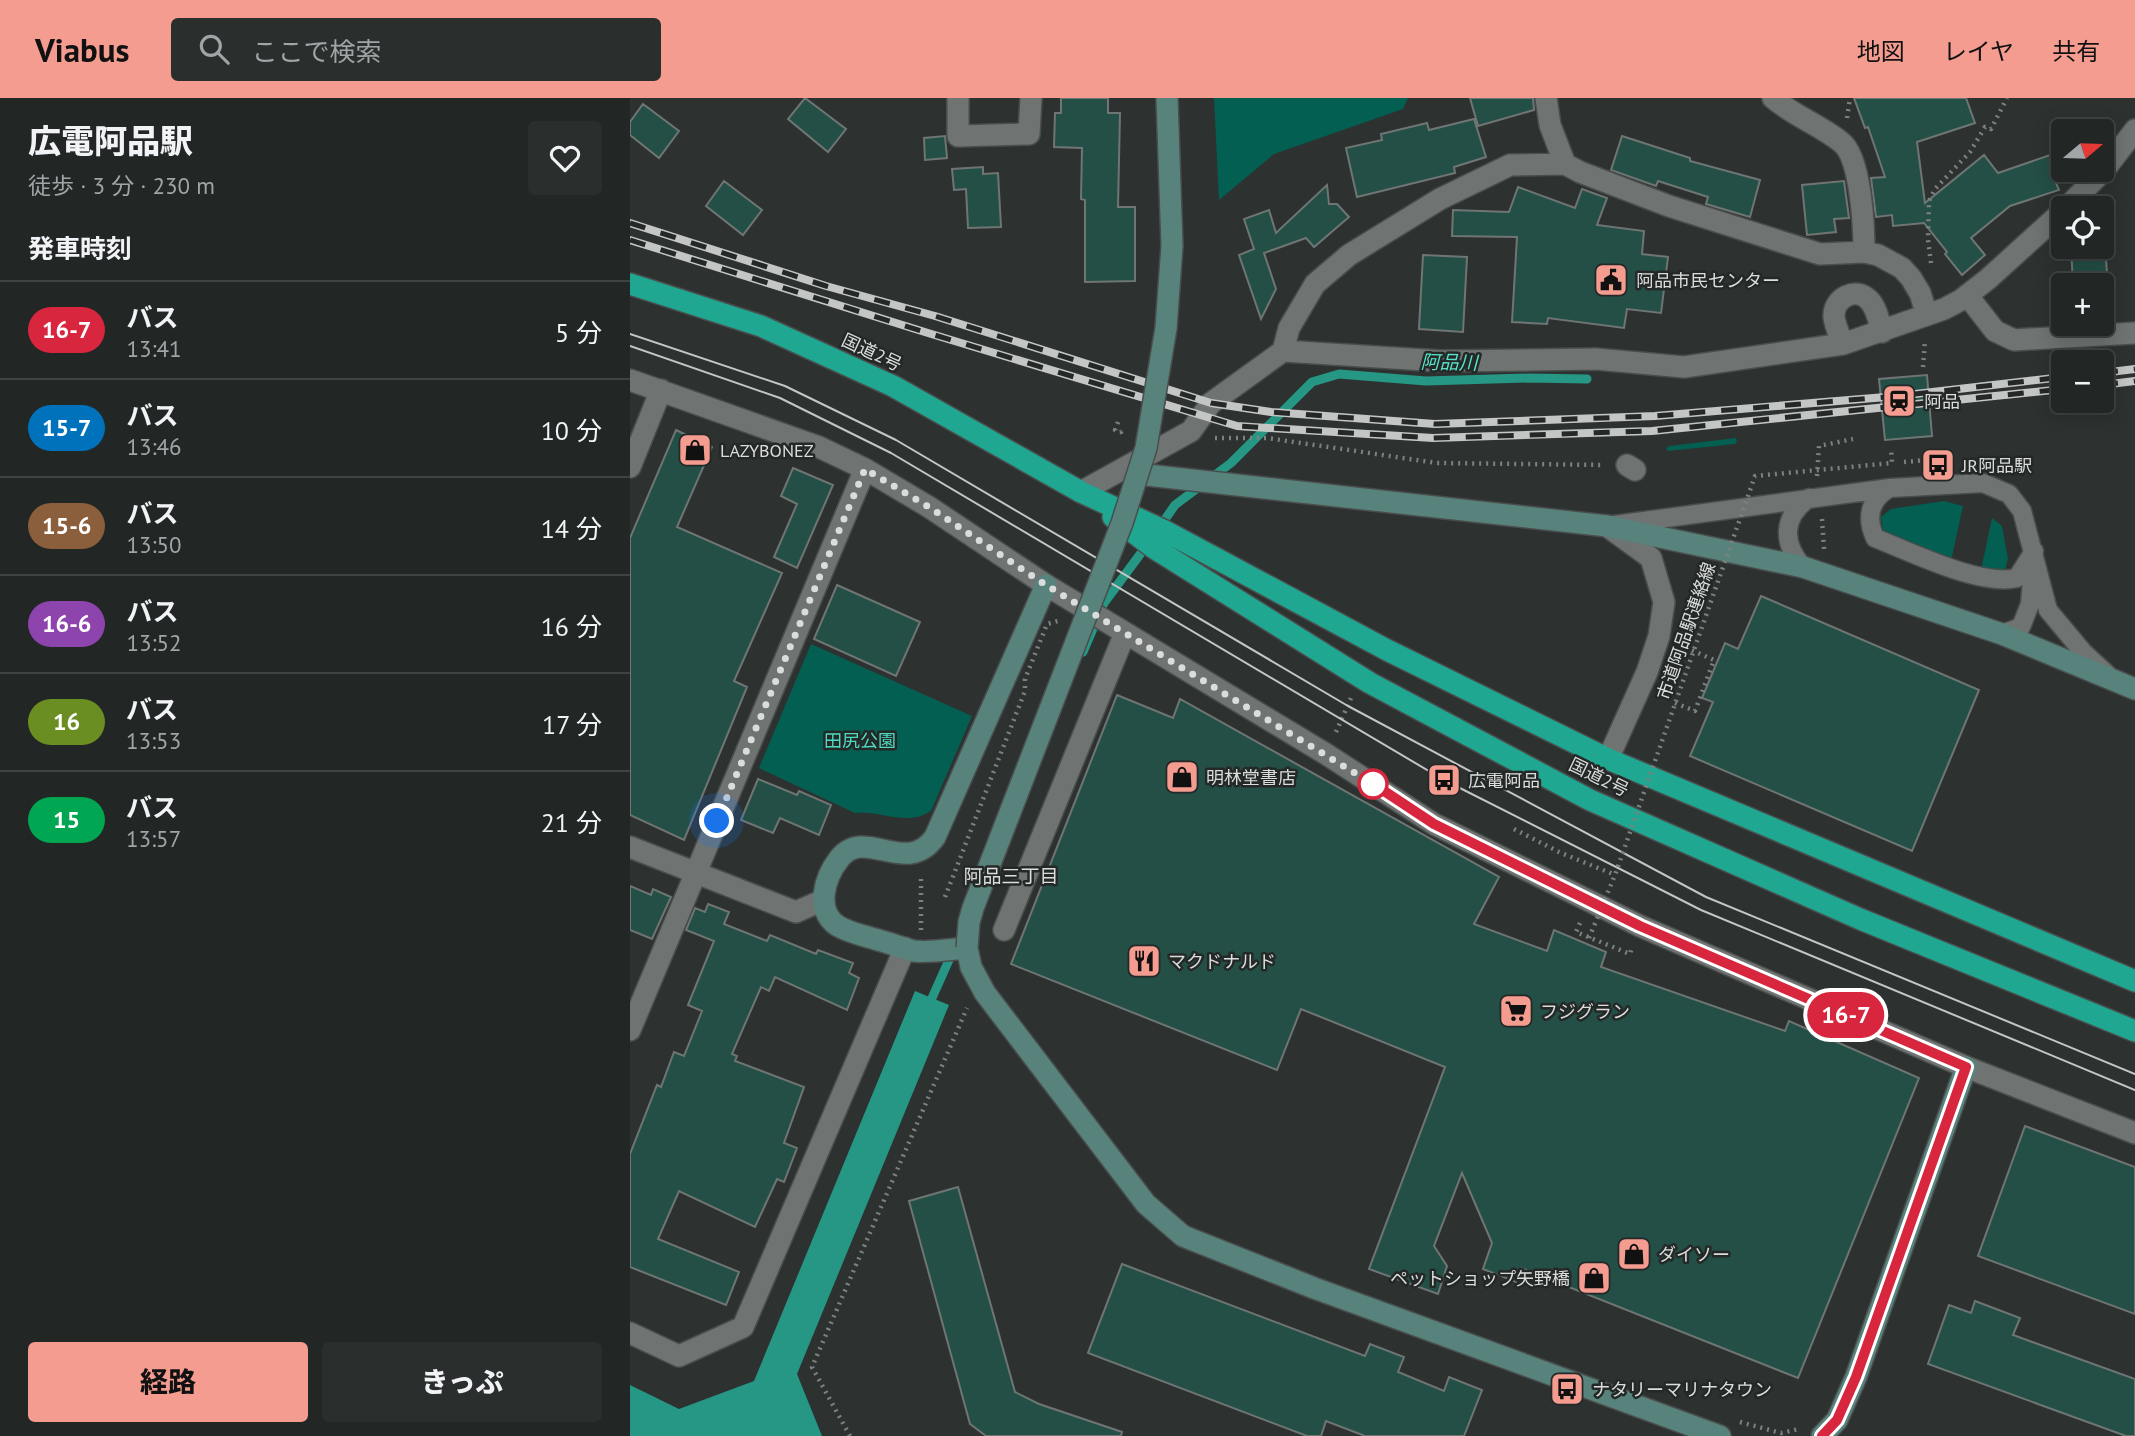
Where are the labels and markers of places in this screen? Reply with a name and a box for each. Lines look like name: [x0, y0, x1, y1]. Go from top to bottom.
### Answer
public building icon: 阿品市民センター: [1592, 261, 1630, 299]
place label: 阿品市民センター: [1636, 269, 1780, 292]
station icon: 阿品: [1880, 382, 1918, 420]
place label: 阿品: [1924, 390, 1960, 413]
shop icon: LAZYBONEZ: [676, 431, 714, 469]
place label: LAZYBONEZ: [720, 439, 814, 462]
bus stop icon: JR阿品駅: [1919, 446, 1957, 484]
place label: JR阿品駅: [1961, 454, 2032, 477]
shop icon: 明林堂書店: [1163, 758, 1201, 796]
bus stop icon: 広電阿品: [1425, 761, 1463, 799]
place label: 明林堂書店: [1206, 766, 1296, 789]
unlabelled marker: [1358, 769, 1388, 799]
place label: 広電阿品: [1468, 769, 1540, 792]
restaurant icon: マクドナルド: [1125, 942, 1163, 980]
place label: マクドナルド: [1168, 950, 1276, 973]
supermarket icon: フジグラン: [1497, 992, 1535, 1030]
place label: フジグラン: [1540, 1000, 1630, 1023]
shop icon: ダイソー: [1615, 1235, 1653, 1273]
place label: ダイソー: [1658, 1243, 1730, 1266]
shop icon: ペットショップ矢野橋: [1575, 1259, 1613, 1297]
place label: ペットショップ矢野橋: [1390, 1267, 1570, 1290]
bus stop icon: ナタリーマリナタウン: [1548, 1370, 1586, 1408]
place label: ナタリーマリナタウン: [1592, 1378, 1772, 1401]

